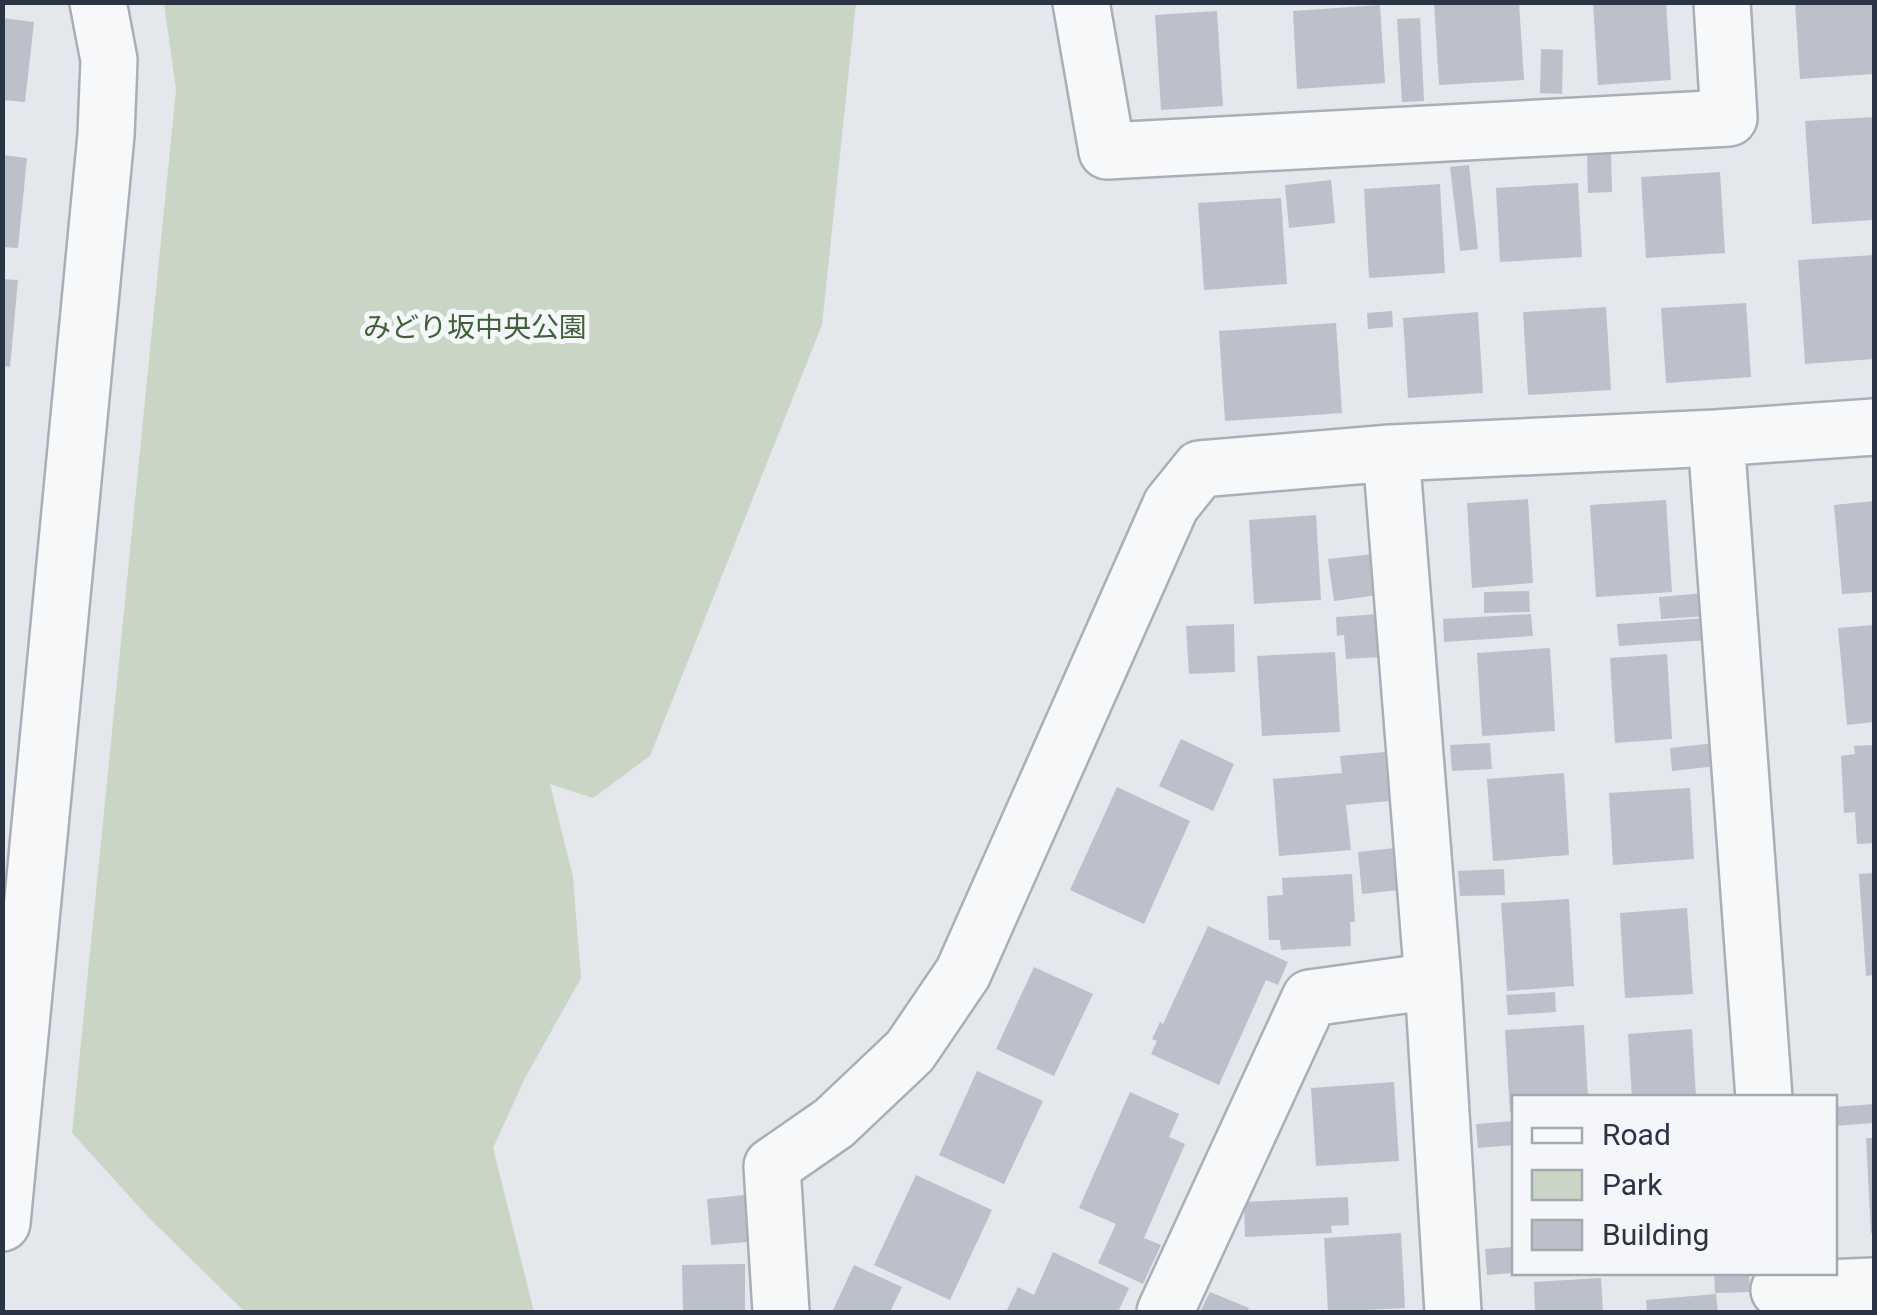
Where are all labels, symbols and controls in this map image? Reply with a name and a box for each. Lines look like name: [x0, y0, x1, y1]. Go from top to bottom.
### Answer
park label: みどり坂中央公園: [363, 311, 587, 344]
legend: [1512, 1095, 1837, 1275]
text: Road: [1602, 1117, 1671, 1152]
text: Park: [1602, 1167, 1663, 1202]
text: Building: [1602, 1217, 1709, 1252]

